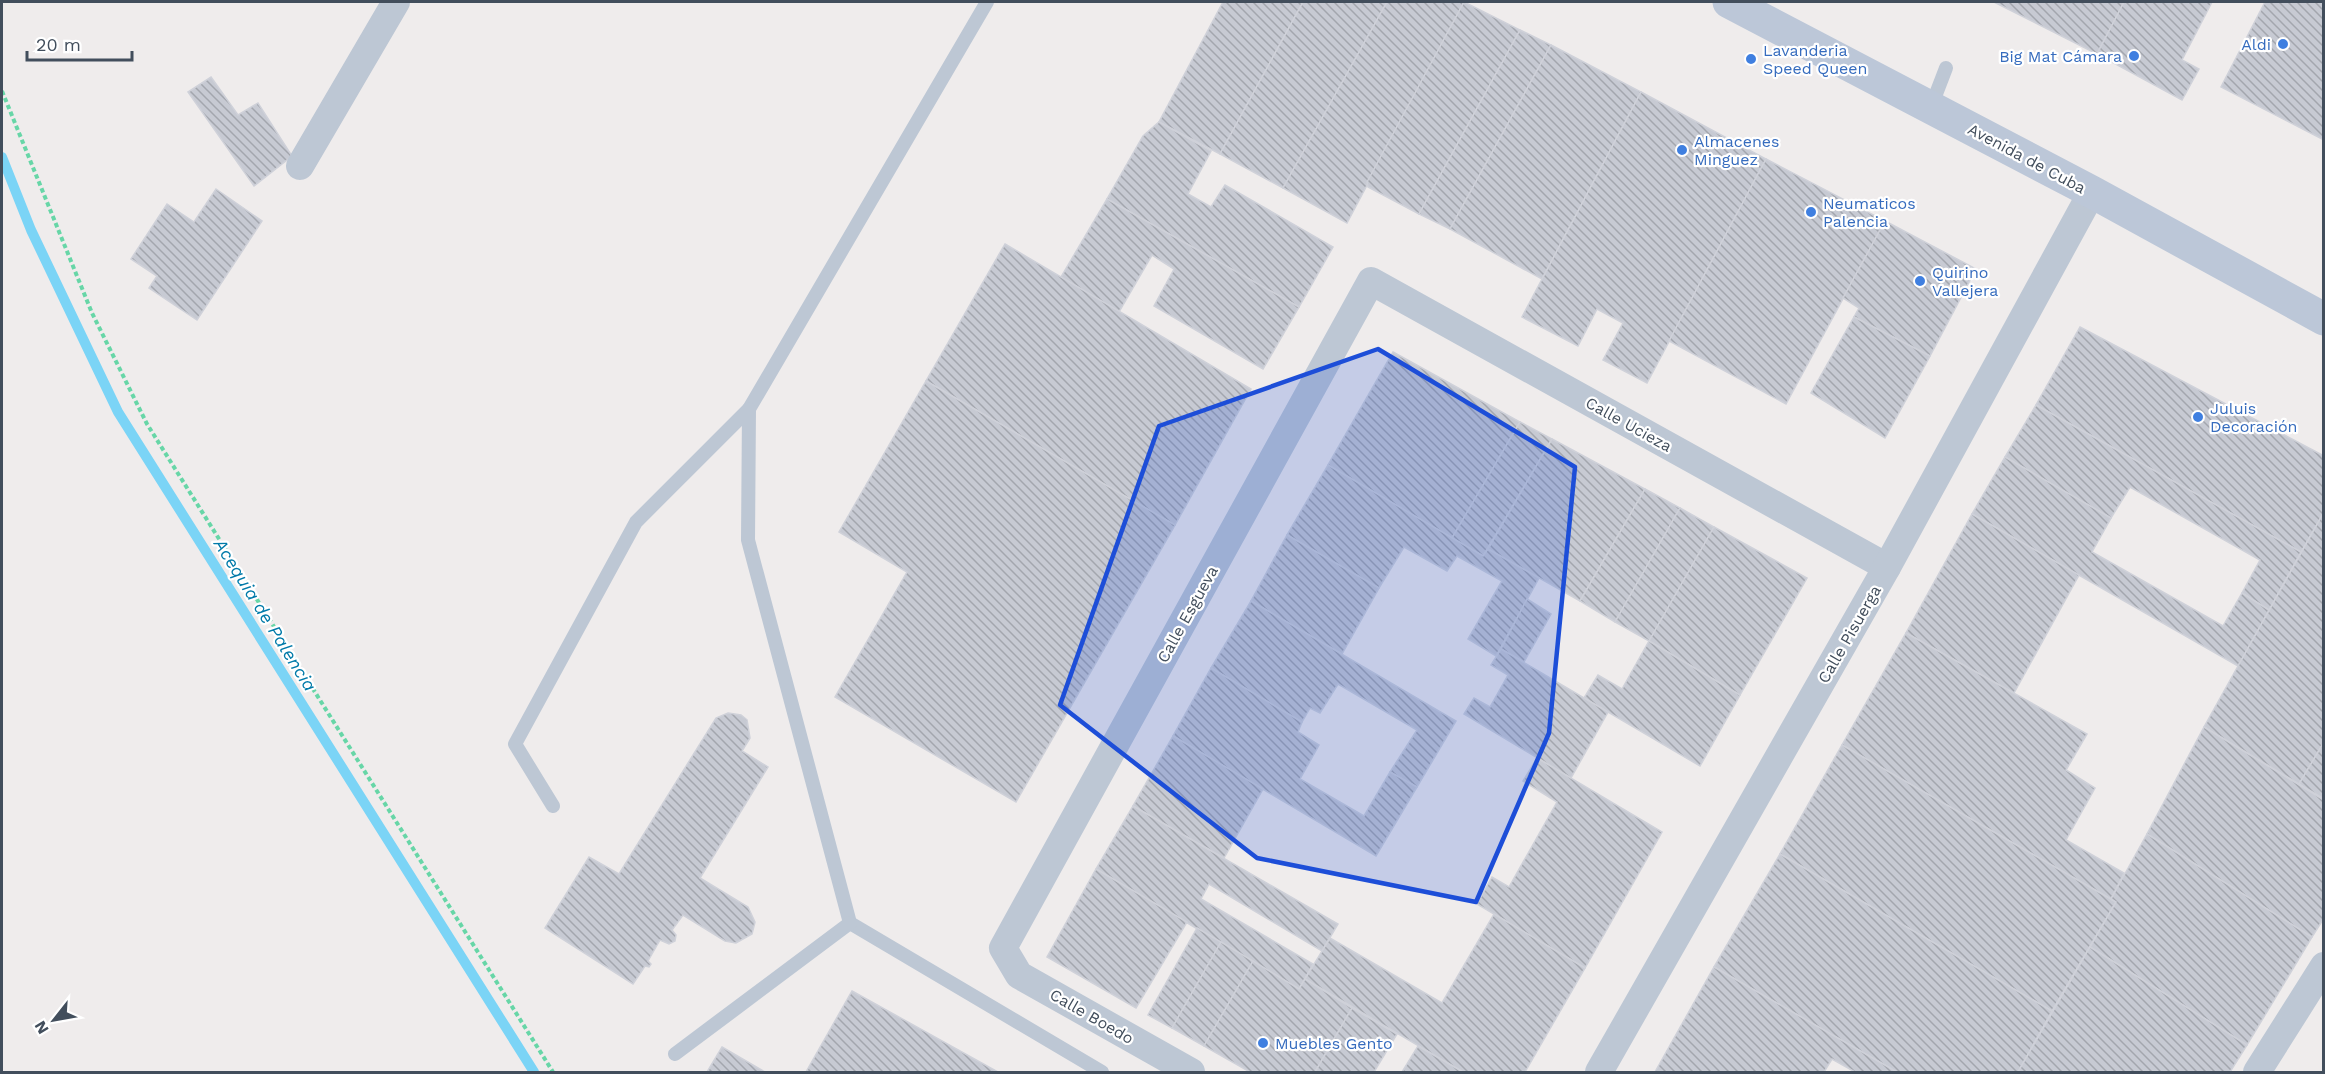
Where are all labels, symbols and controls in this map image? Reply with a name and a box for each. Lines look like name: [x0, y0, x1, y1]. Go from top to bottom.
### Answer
scale bar: [27, 24, 132, 62]
text: 20 m: [36, 34, 81, 55]
place label: Aldi: [2241, 35, 2271, 54]
marker: Aldi: [2276, 37, 2290, 51]
place label: Lavanderia Speed Queen: [1763, 41, 1867, 78]
place label: Big Mat Cámara: [1999, 47, 2122, 66]
marker: Big Mat Cámara: [2127, 49, 2141, 63]
marker: Lavanderia Speed Queen: [1744, 52, 1758, 66]
street label: Avenida de Cuba: [1965, 119, 2089, 197]
place label: Almacenes Minguez: [1694, 132, 1780, 169]
marker: Almacenes Minguez: [1675, 143, 1689, 157]
place label: Neumaticos Palencia: [1823, 194, 1916, 231]
marker: Neumaticos Palencia: [1804, 205, 1818, 219]
place label: Quirino Vallejera: [1932, 263, 1998, 300]
marker: Quirino Vallejera: [1913, 274, 1927, 288]
street label: Calle Ucieza: [1582, 393, 1675, 456]
place label: Juluis Decoración: [2210, 399, 2297, 436]
marker: Juluis Decoración: [2191, 410, 2205, 424]
water label: Acequia de Palencia: [209, 534, 321, 695]
street label: Calle Esgueva: [1153, 563, 1222, 666]
street label: Calle Pisuerga: [1814, 582, 1885, 687]
street label: Calle Boedo: [1047, 985, 1137, 1048]
north arrow: [24, 990, 84, 1050]
text: N: [30, 1017, 53, 1037]
place label: Muebles Gento: [1275, 1034, 1393, 1053]
marker: Muebles Gento: [1256, 1036, 1270, 1050]

